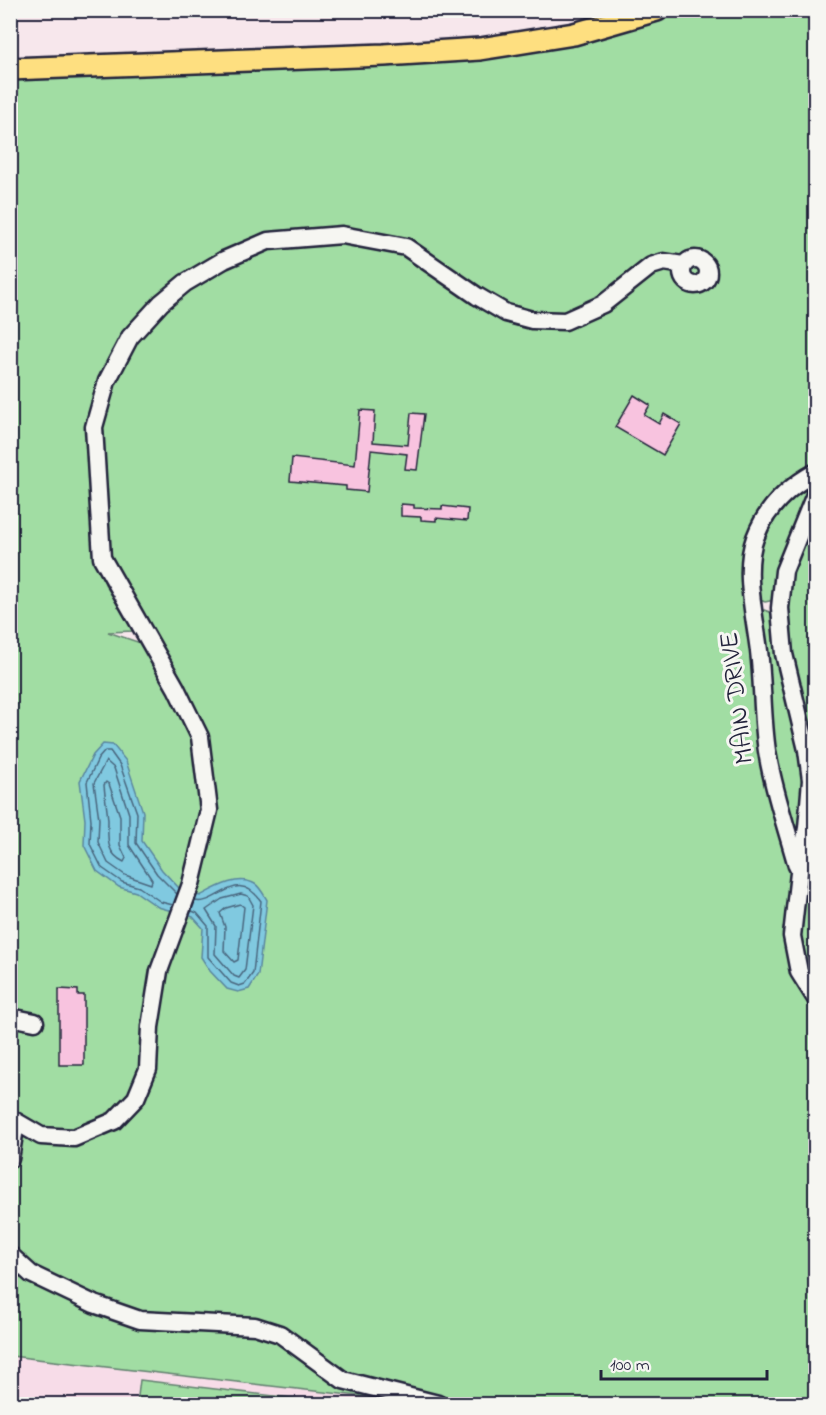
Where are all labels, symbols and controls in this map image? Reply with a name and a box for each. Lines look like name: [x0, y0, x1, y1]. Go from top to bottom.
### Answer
street label: MAIN DRIVE: [711, 630, 765, 766]
scale bar: [601, 1343, 768, 1381]
text: 100 m: [610, 1353, 650, 1379]

